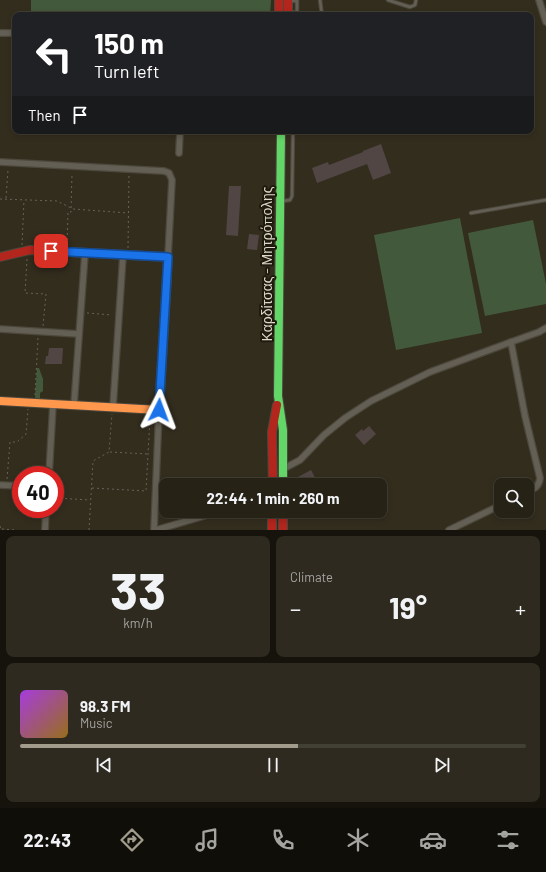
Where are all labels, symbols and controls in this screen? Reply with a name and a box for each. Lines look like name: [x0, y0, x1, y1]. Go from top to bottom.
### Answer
text: 150 m: [94, 26, 164, 60]
icon: left: [28, 28, 80, 80]
text: Turn left: [94, 60, 160, 82]
icon: arrive: [69, 104, 91, 126]
text: Then: [28, 106, 61, 124]
street label: Καρδίτσας - Μητρόπολης: [258, 186, 275, 341]
pin: [34, 234, 68, 268]
icon: arrive: [40, 240, 62, 262]
position arrow: [138, 389, 180, 431]
speed limit sign: 40: [12, 466, 64, 518]
map controls: [494, 478, 534, 518]
button: search: [494, 478, 534, 518]
text: 22:44 · 1 min · 260 m: [207, 489, 339, 507]
text: 33: [110, 558, 166, 620]
text: Climate: [290, 569, 333, 585]
text: 19°: [389, 589, 427, 625]
text: −: [290, 595, 301, 621]
text: +: [515, 595, 526, 621]
text: km/h: [123, 615, 153, 631]
text: 98.3 FM: [80, 697, 130, 715]
text: Music: [80, 715, 113, 731]
icon: previous: [93, 754, 115, 776]
icon: pause: [262, 754, 284, 776]
icon: next: [431, 754, 453, 776]
icon: directions: [118, 826, 146, 854]
icon: music: [193, 826, 221, 854]
icon: phone: [269, 826, 297, 854]
icon: climate: [344, 826, 372, 854]
icon: car: [419, 826, 447, 854]
icon: filters: [494, 826, 522, 854]
text: 22:43: [24, 829, 71, 851]

